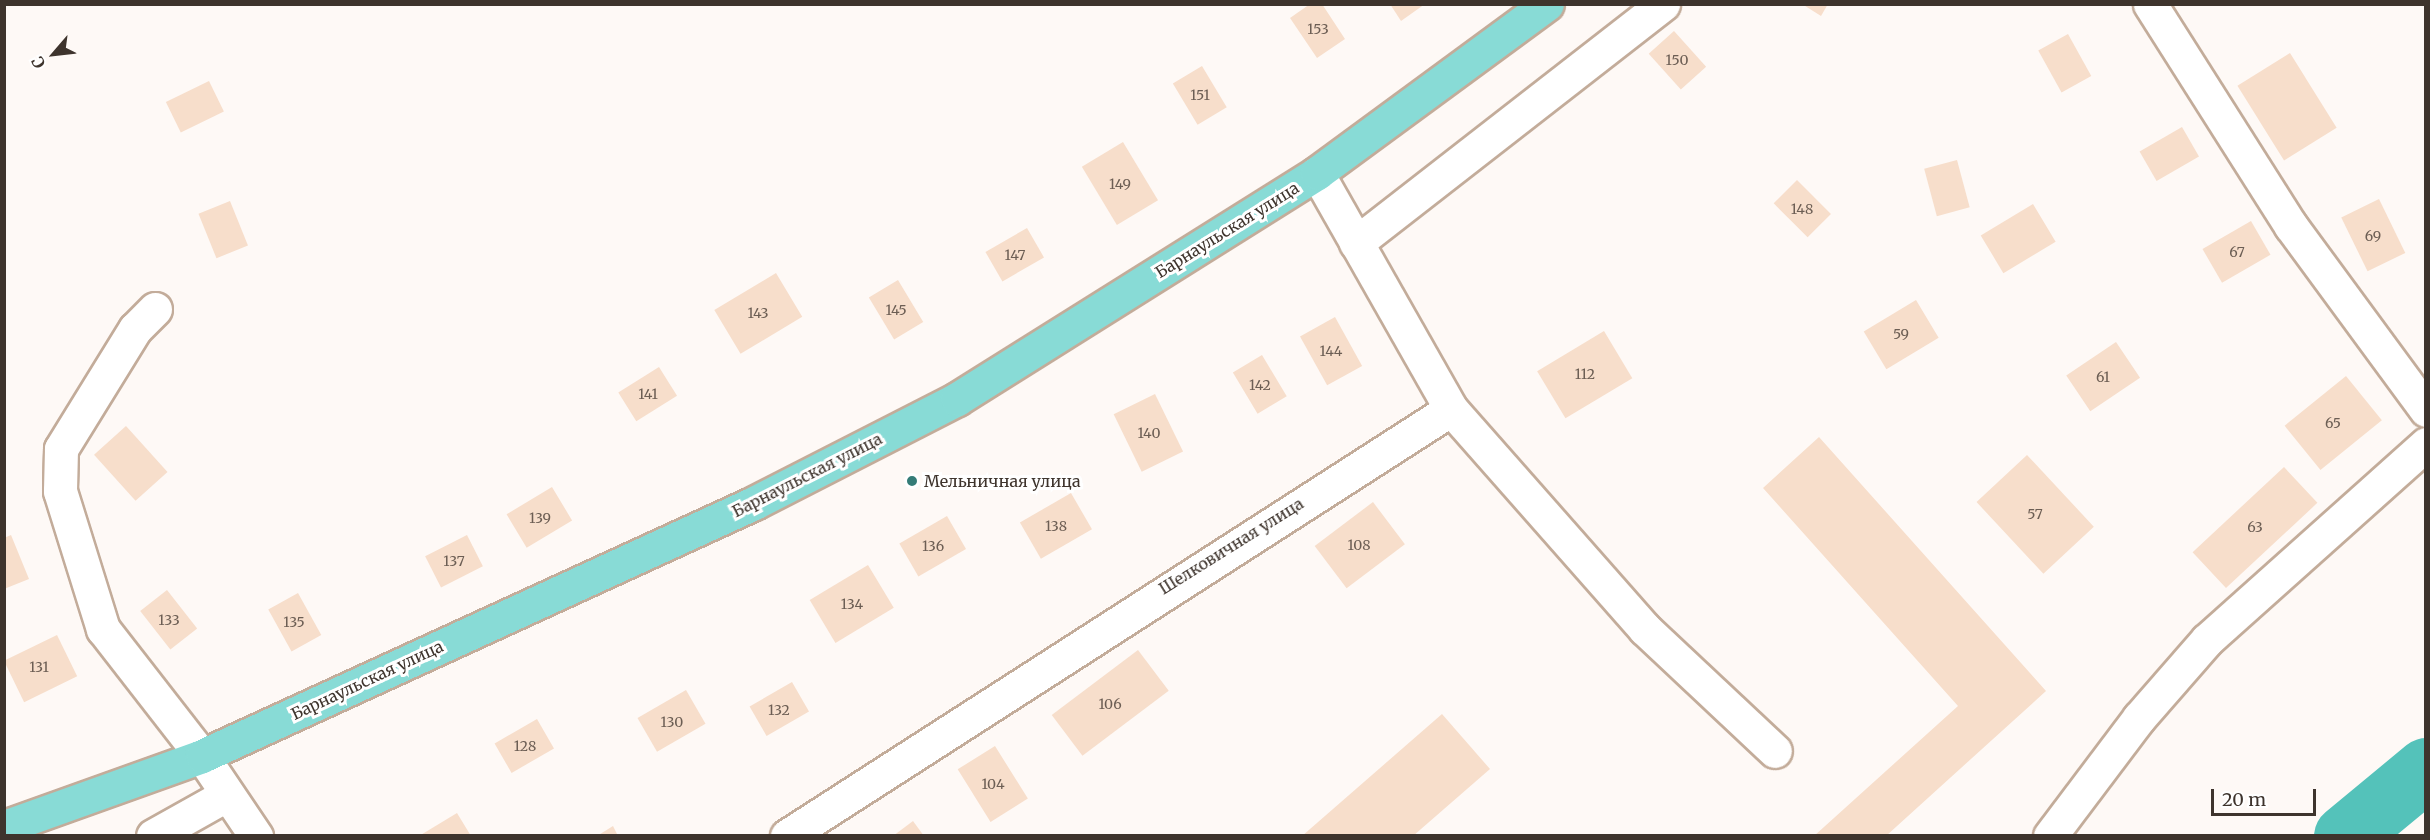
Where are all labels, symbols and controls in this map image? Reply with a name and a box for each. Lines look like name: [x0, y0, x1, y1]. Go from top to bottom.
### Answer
house number: 153: [1307, 21, 1329, 37]
north arrow: [24, 24, 84, 84]
house number: 150: [1666, 52, 1688, 68]
text: С: [27, 53, 49, 72]
house number: 151: [1190, 87, 1210, 103]
house number: 149: [1109, 176, 1131, 192]
street label: Барнаульская улица: [1152, 178, 1302, 282]
house number: 148: [1791, 201, 1813, 217]
house number: 69: [2365, 228, 2381, 244]
house number: 67: [2229, 244, 2245, 260]
house number: 147: [1005, 247, 1025, 263]
house number: 145: [885, 302, 907, 318]
house number: 143: [748, 305, 768, 321]
house number: 59: [1893, 326, 1909, 342]
house number: 144: [1320, 343, 1342, 359]
house number: 112: [1575, 366, 1595, 382]
house number: 61: [2096, 369, 2110, 385]
house number: 142: [1249, 377, 1271, 393]
house number: 141: [638, 386, 658, 402]
house number: 65: [2325, 415, 2341, 431]
house number: 140: [1137, 425, 1161, 441]
street label: Барнаульская улица: [729, 429, 885, 521]
place label: Мельничная улица: [924, 471, 1081, 491]
marker: Мельничная улица: [905, 474, 919, 488]
street label: Шелковичная улица: [1155, 494, 1307, 598]
house number: 57: [2027, 506, 2043, 522]
house number: 139: [529, 510, 551, 526]
house number: 138: [1045, 518, 1067, 534]
house number: 63: [2247, 519, 2263, 535]
house number: 108: [1347, 537, 1371, 553]
house number: 136: [922, 538, 944, 554]
house number: 137: [443, 553, 465, 569]
house number: 134: [841, 596, 863, 612]
house number: 133: [158, 612, 180, 628]
house number: 135: [283, 614, 305, 630]
street label: Барнаульская улица: [288, 636, 446, 724]
house number: 131: [29, 659, 49, 675]
house number: 106: [1098, 696, 1122, 712]
house number: 132: [768, 702, 790, 718]
house number: 130: [661, 714, 683, 730]
house number: 128: [514, 738, 536, 754]
house number: 104: [981, 776, 1005, 792]
scale bar: [2214, 777, 2319, 815]
text: 20 m: [2222, 788, 2266, 811]

